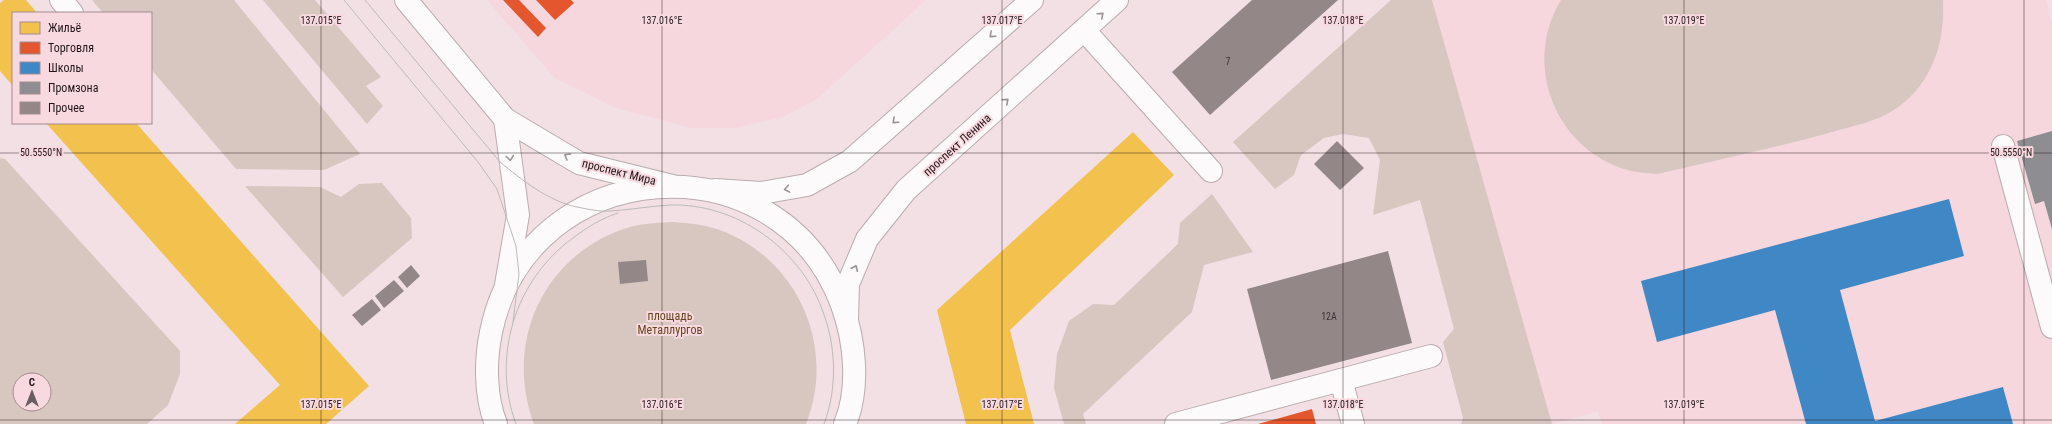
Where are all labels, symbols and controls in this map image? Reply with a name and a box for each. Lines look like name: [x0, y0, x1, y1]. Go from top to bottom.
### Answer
legend: [12, 12, 152, 124]
one-way arrow: [1096, 12, 1104, 19]
text: 137.015°E: [301, 15, 342, 26]
text: 137.016°E: [642, 15, 683, 26]
text: 137.017°E: [982, 15, 1023, 26]
text: 137.018°E: [1323, 15, 1364, 26]
text: 137.019°E: [1664, 15, 1705, 26]
text: Жильё: [48, 21, 81, 35]
one-way arrow: [990, 31, 997, 38]
text: Торговля: [48, 41, 94, 55]
house number: 7: [1226, 56, 1231, 67]
text: Школы: [48, 61, 84, 75]
text: Промзона: [48, 81, 99, 95]
one-way arrow: [1001, 98, 1008, 105]
text: Прочее: [48, 101, 85, 115]
street label: проспект Ленина: [920, 111, 994, 179]
one-way arrow: [892, 117, 900, 124]
text: 50.5550°N: [20, 147, 62, 158]
text: 50.5550°N: [1990, 147, 2032, 158]
one-way arrow: [564, 154, 571, 161]
one-way arrow: [505, 155, 514, 161]
street label: проспект Мира: [581, 156, 658, 188]
one-way arrow: [784, 184, 790, 192]
one-way arrow: [850, 265, 858, 272]
park label: площадь Металлургов: [638, 309, 702, 337]
house number: 12А: [1321, 311, 1337, 322]
north arrow: [12, 372, 52, 412]
text: С: [29, 376, 35, 389]
text: 137.015°E: [301, 399, 342, 410]
text: 137.016°E: [642, 399, 683, 410]
text: 137.017°E: [982, 399, 1023, 410]
text: 137.018°E: [1323, 399, 1364, 410]
text: 137.019°E: [1664, 399, 1705, 410]

